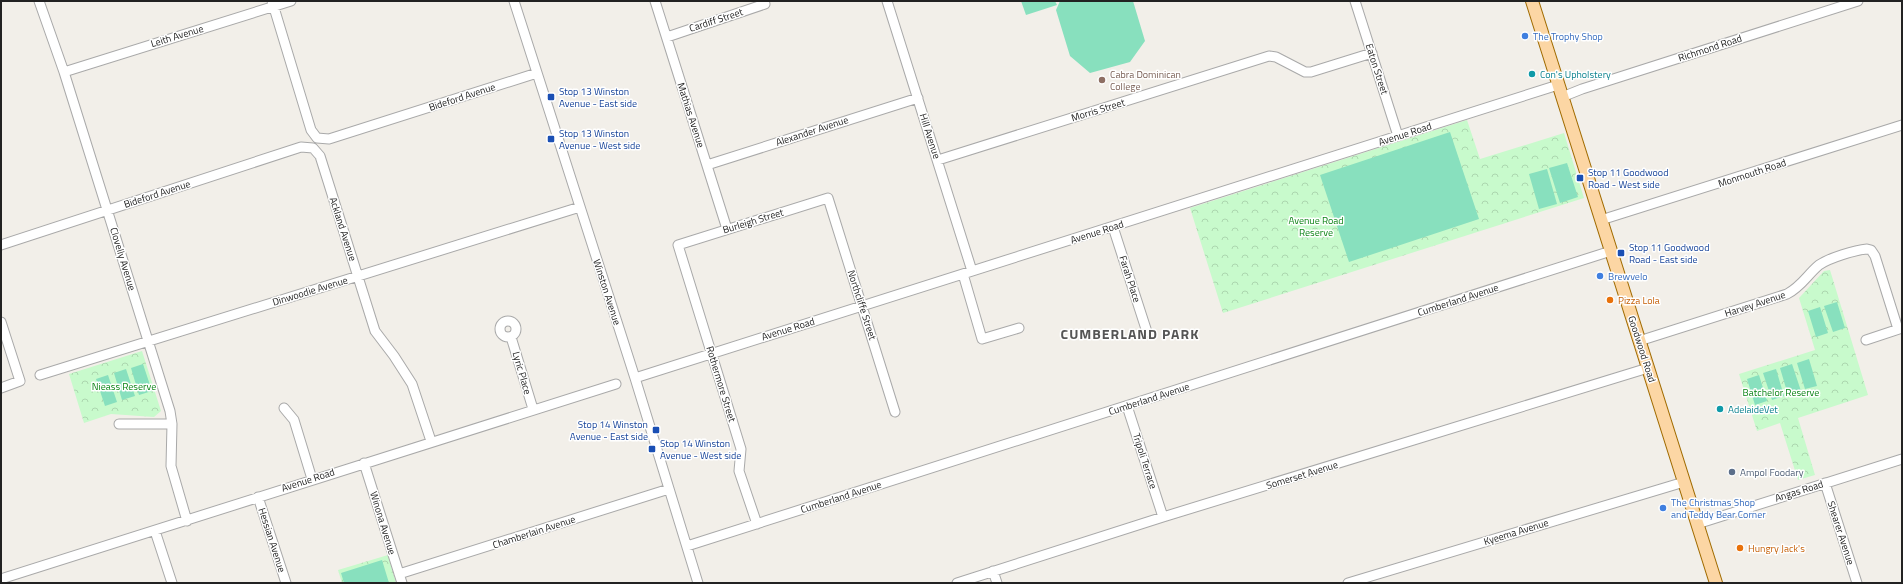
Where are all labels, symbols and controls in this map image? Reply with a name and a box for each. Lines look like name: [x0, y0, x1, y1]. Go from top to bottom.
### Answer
street label: Cardiff Street: [687, 4, 745, 36]
street label: Leith Avenue: [149, 21, 205, 51]
place label: The Trophy Shop: [1533, 29, 1603, 44]
marker: The Trophy Shop: [1520, 31, 1530, 41]
street label: Richmond Road: [1676, 31, 1744, 65]
street label: Eaton Street: [1362, 42, 1392, 97]
place label: Cabra Dominican College: [1110, 67, 1181, 94]
place label: Con's Upholstery: [1540, 67, 1611, 82]
marker: Con's Upholstery: [1527, 69, 1537, 79]
marker: Cabra Dominican College: [1097, 75, 1107, 85]
street label: Bideford Avenue: [427, 79, 497, 115]
street label: Mathias Avenue: [673, 81, 709, 149]
place label: Stop 13 Winston Avenue - East side: [559, 84, 637, 111]
marker: Stop 13 Winston Avenue - East side: [546, 92, 556, 102]
street label: Morris Street: [1069, 95, 1127, 125]
street label: Hill Avenue: [916, 111, 944, 161]
street label: Alexander Avenue: [774, 112, 850, 150]
street label: Avenue Road: [1376, 118, 1434, 150]
place label: Stop 13 Winston Avenue - West side: [559, 126, 640, 153]
marker: Stop 13 Winston Avenue - West side: [546, 134, 556, 144]
street label: Monmouth Road: [1716, 155, 1788, 191]
place label: Stop 11 Goodwood Road - West side: [1588, 165, 1668, 192]
marker: Stop 11 Goodwood Road - West side: [1575, 173, 1585, 183]
street label: Bideford Avenue: [122, 176, 192, 212]
street label: Ackland Avenue: [326, 195, 360, 263]
street label: Burleigh Street: [721, 204, 786, 237]
park label: Avenue Road Reserve: [1288, 213, 1344, 240]
street label: Avenue Road: [1068, 216, 1126, 248]
street label: Clovelly Avenue: [106, 225, 140, 293]
place label: Stop 11 Goodwood Road - East side: [1629, 240, 1709, 267]
marker: Stop 11 Goodwood Road - East side: [1616, 248, 1626, 258]
street label: Farah Place: [1115, 254, 1145, 304]
street label: Winston Avenue: [589, 257, 625, 327]
street label: Northcliffe Street: [844, 268, 881, 342]
place label: Brewvelo: [1608, 269, 1648, 284]
marker: Brewvelo: [1595, 271, 1605, 281]
street label: Dinwoodie Avenue: [270, 272, 350, 310]
street label: Cumberland Avenue: [1416, 280, 1500, 320]
street label: Harvey Avenue: [1723, 287, 1787, 321]
place label: Pizza Lola: [1618, 293, 1660, 308]
marker: Pizza Lola: [1605, 295, 1615, 305]
street label: Avenue Road: [759, 314, 817, 344]
street label: Goodwood Road: [1624, 314, 1660, 384]
district label: CUMBERLAND PARK: [1061, 323, 1199, 344]
street label: Rothermore Street: [702, 344, 740, 424]
street label: Lyric Place: [509, 350, 535, 396]
park label: Nieass Reserve: [92, 379, 156, 394]
street label: Cumberland Avenue: [1107, 379, 1191, 419]
park label: Batchelor Reserve: [1743, 385, 1819, 400]
place label: AdelaideVet: [1728, 402, 1778, 417]
marker: AdelaideVet: [1715, 404, 1725, 414]
place label: Stop 14 Winston Avenue - East side: [570, 417, 648, 444]
marker: Stop 14 Winston Avenue - East side: [651, 425, 661, 435]
street label: Tripoli Terrace: [1129, 431, 1161, 491]
place label: Stop 14 Winston Avenue - West side: [660, 436, 741, 463]
marker: Stop 14 Winston Avenue - West side: [647, 444, 657, 454]
street label: Somerset Avenue: [1264, 457, 1340, 493]
street label: Avenue Road: [279, 464, 337, 496]
place label: Ampol Foodary: [1740, 465, 1804, 480]
marker: Ampol Foodary: [1727, 467, 1737, 477]
street label: Cumberland Avenue: [799, 477, 883, 517]
street label: Angas Road: [1773, 477, 1825, 505]
street label: Winona Avenue: [366, 489, 400, 557]
place label: The Christmas Shop and Teddy Bear Corner: [1671, 495, 1766, 522]
street label: Shearer Avenue: [1824, 499, 1858, 567]
marker: The Christmas Shop and Teddy Bear Corner: [1658, 503, 1668, 513]
street label: Hessian Avenue: [254, 506, 290, 574]
street label: Chamberlain Avenue: [491, 512, 577, 552]
street label: Kyeema Avenue: [1482, 515, 1550, 549]
place label: Hungry Jack's: [1748, 541, 1805, 556]
marker: Hungry Jack's: [1735, 543, 1745, 553]

